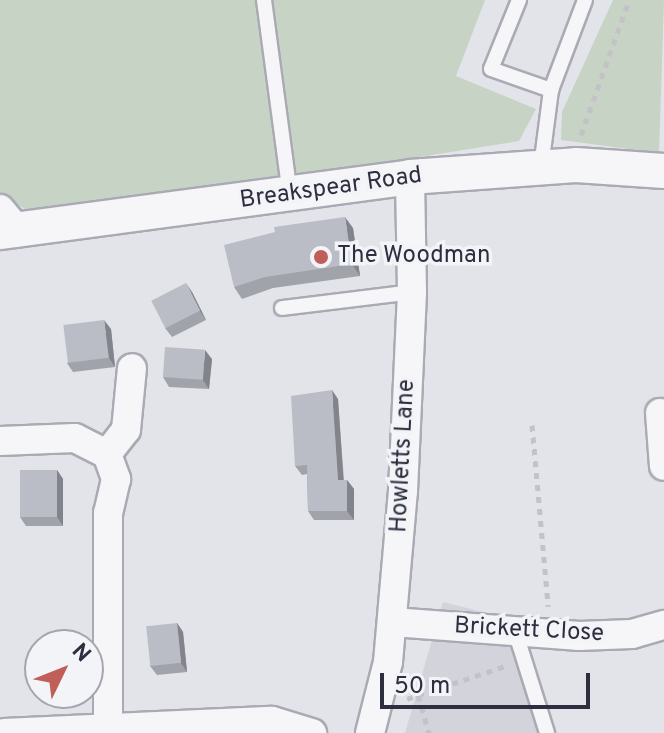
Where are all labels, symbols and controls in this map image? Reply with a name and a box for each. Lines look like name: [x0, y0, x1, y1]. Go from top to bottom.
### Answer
street label: Breakspear Road: [238, 162, 424, 216]
place label: The Woodman: [337, 243, 491, 271]
marker: The Woodman: [312, 248, 330, 266]
street label: Howletts Lane: [386, 378, 422, 534]
street label: Brickett Close: [453, 613, 605, 649]
north arrow: [24, 629, 104, 709]
text: N: [65, 639, 96, 669]
scale bar: [384, 657, 594, 707]
text: 50 m: [394, 672, 450, 702]

